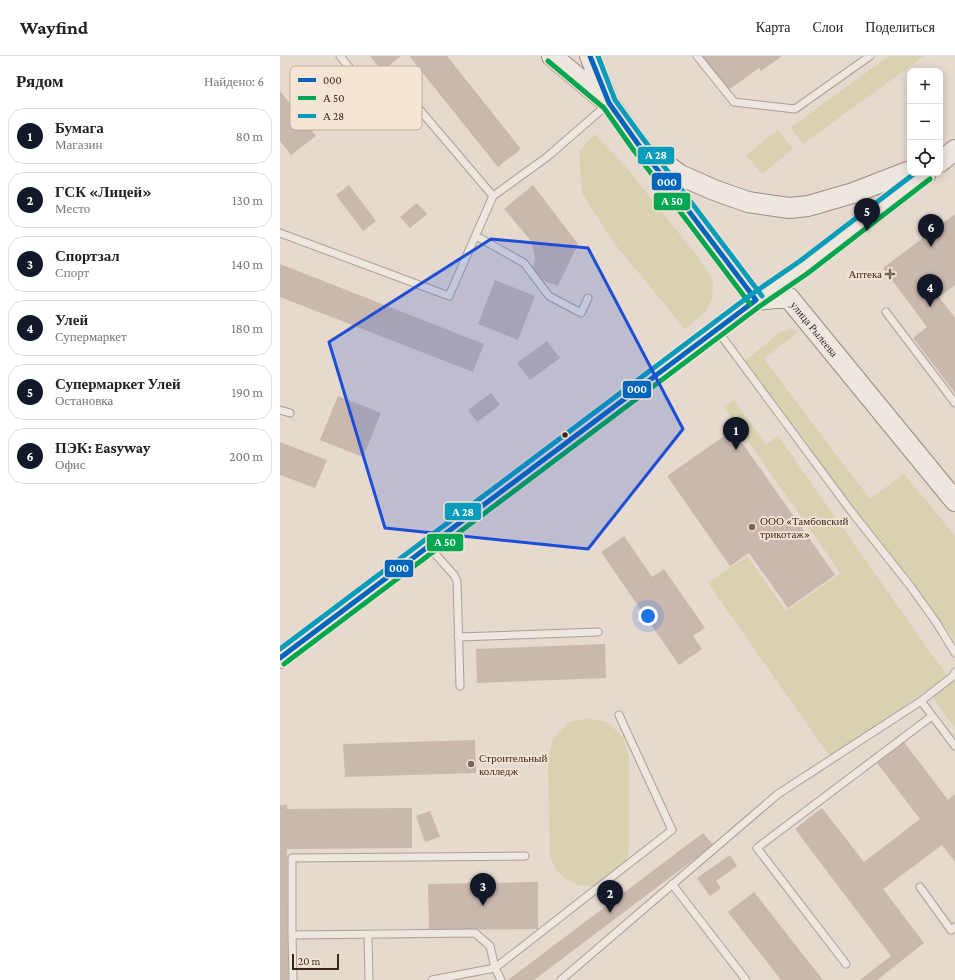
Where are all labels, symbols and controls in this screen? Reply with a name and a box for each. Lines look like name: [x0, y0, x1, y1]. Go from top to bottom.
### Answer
text: Wayfind: [20, 17, 88, 38]
text: Карта: [756, 19, 790, 35]
text: Слои: [812, 19, 843, 35]
text: Поделиться: [865, 19, 935, 35]
legend: [290, 66, 422, 130]
map controls: [907, 68, 943, 176]
button: +: [907, 68, 943, 104]
text: Рядом: [16, 72, 64, 91]
text: Найдено: 6: [204, 74, 264, 89]
text: 000: [323, 74, 342, 86]
text: А 50: [323, 92, 344, 104]
button: −: [907, 104, 943, 140]
text: А 28: [323, 110, 344, 122]
text: Бумага: [55, 120, 104, 136]
text: 1: [28, 129, 32, 144]
text: 80 m: [236, 129, 263, 144]
text: Магазин: [55, 137, 102, 152]
button: locate: [907, 140, 943, 176]
line badge: А 28: [637, 146, 675, 165]
text: А 28: [645, 149, 667, 161]
line badge: 000: [651, 172, 682, 191]
text: 000: [657, 176, 677, 188]
text: ГСК «Лицей»: [55, 184, 152, 200]
line badge: А 50: [653, 192, 691, 211]
text: 2: [27, 193, 33, 208]
text: 130 m: [232, 193, 263, 208]
text: А 50: [661, 195, 683, 207]
pin: 5: [854, 198, 880, 231]
text: Место: [55, 201, 90, 216]
pin: 6: [918, 214, 944, 247]
text: Спортзал: [55, 248, 120, 264]
text: 3: [27, 257, 33, 272]
text: 140 m: [232, 257, 263, 272]
text: Спорт: [55, 265, 89, 280]
place label: Аптека: [848, 268, 882, 280]
marker: Аптека: [885, 269, 895, 279]
pin: 4: [917, 274, 943, 307]
street label: улица Рылеева: [788, 299, 840, 359]
text: Улей: [55, 312, 88, 328]
text: 4: [26, 321, 34, 336]
text: 180 m: [231, 321, 263, 336]
text: Супермаркет: [55, 329, 127, 344]
text: Супермаркет Улей: [55, 376, 181, 392]
line badge: 000: [622, 380, 652, 399]
text: 000: [627, 383, 647, 395]
text: 5: [27, 385, 33, 400]
text: 190 m: [232, 385, 263, 400]
text: Остановка: [55, 393, 113, 408]
pin: 1: [723, 417, 749, 450]
unlabelled marker: [560, 430, 570, 440]
text: ПЭК: Easyway: [55, 440, 150, 456]
text: 6: [26, 449, 34, 464]
text: 200 m: [229, 449, 263, 464]
text: Офис: [55, 457, 86, 472]
line badge: А 28: [444, 502, 482, 521]
text: А 28: [452, 506, 474, 518]
place label: ООО «Тамбовский трикотаж»: [760, 515, 849, 540]
marker: ООО «Тамбовский трикотаж»: [747, 522, 757, 532]
line badge: А 50: [426, 533, 464, 552]
text: А 50: [434, 536, 456, 548]
line badge: 000: [384, 559, 414, 578]
text: 000: [389, 562, 409, 574]
your location: [638, 606, 658, 626]
place label: Строительный колледж: [479, 752, 547, 777]
marker: Строительный колледж: [466, 759, 476, 769]
pin: 3: [470, 873, 496, 906]
pin: 2: [597, 880, 623, 913]
scale bar: [292, 952, 339, 971]
text: 20 m: [298, 955, 320, 967]

